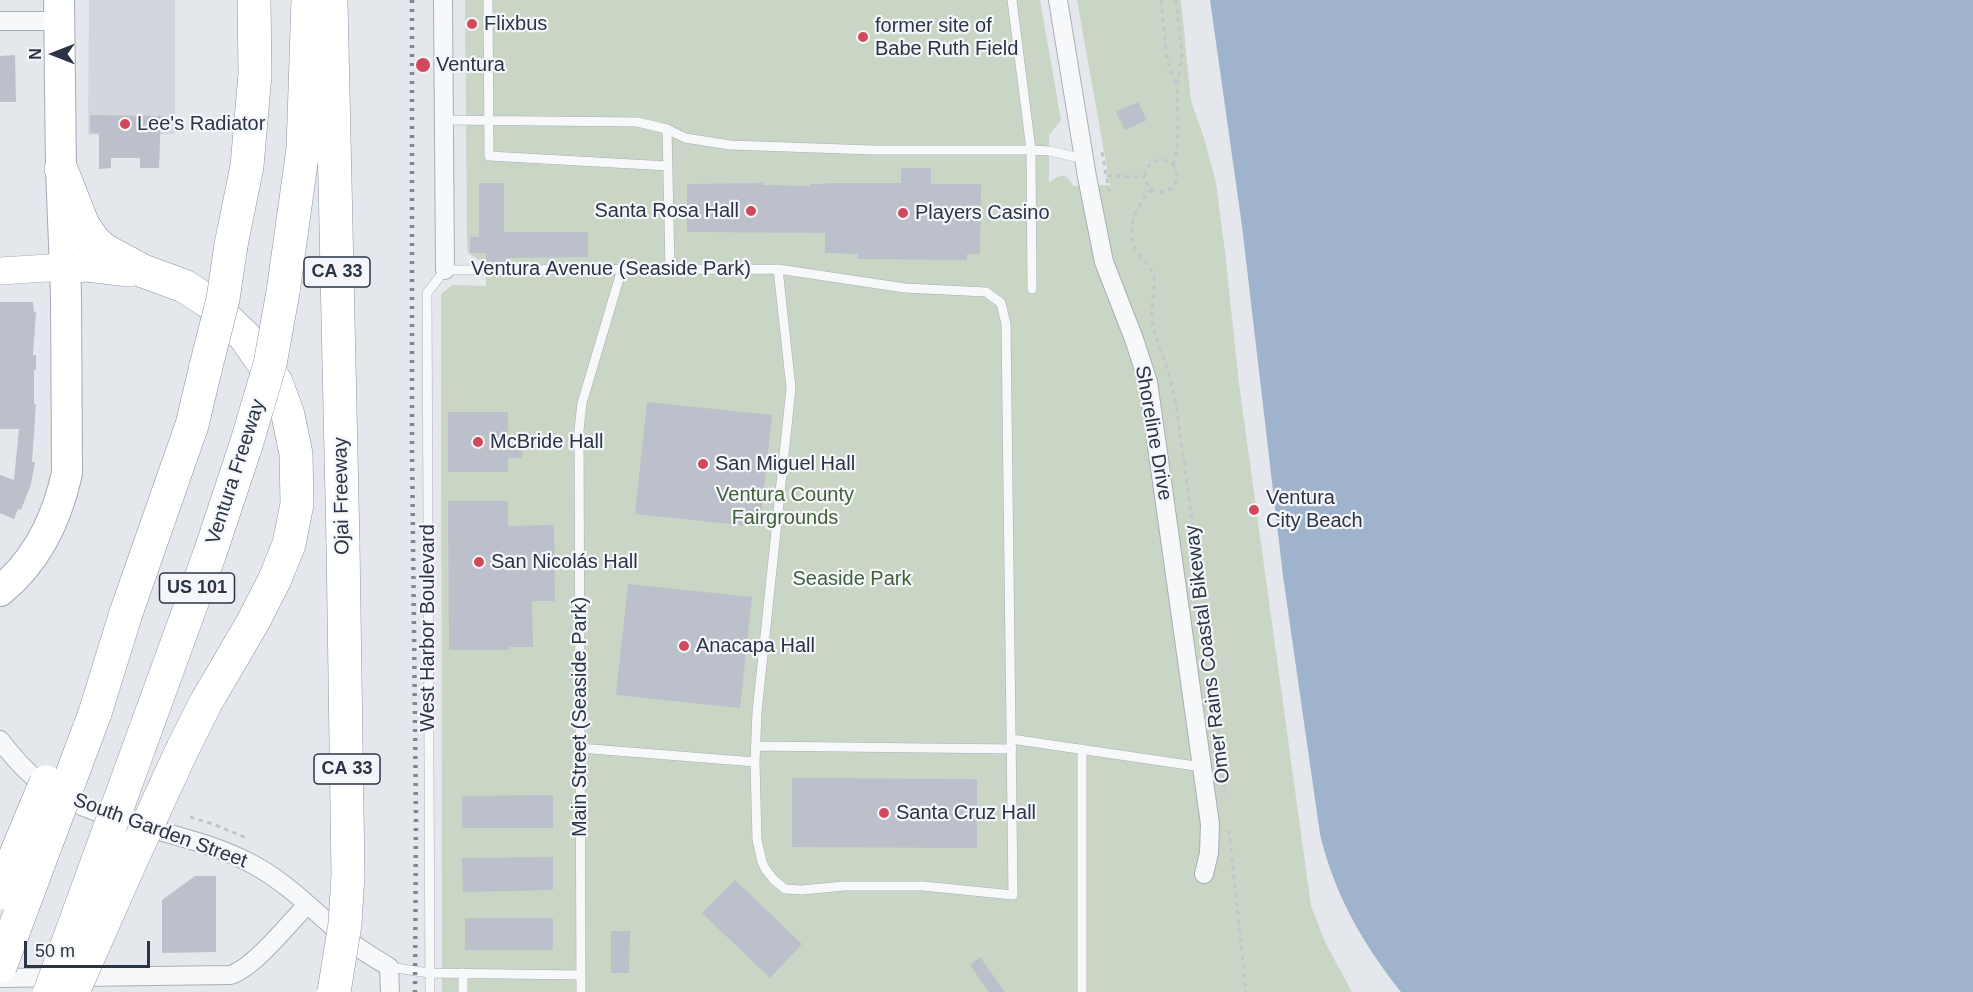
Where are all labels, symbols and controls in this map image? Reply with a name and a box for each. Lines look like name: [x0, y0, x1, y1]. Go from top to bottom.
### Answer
place label: Flixbus: [484, 12, 547, 36]
place label: former site of Babe Ruth Field: [875, 14, 1018, 61]
marker: Flixbus: [465, 17, 479, 31]
north arrow: [24, 24, 84, 84]
marker: former site of Babe Ruth Field: [856, 30, 870, 44]
text: N: [27, 48, 44, 60]
place label: Ventura: [436, 53, 505, 77]
marker: Ventura: [414, 56, 432, 74]
place label: Lee's Radiator: [137, 112, 265, 136]
marker: Lee's Radiator: [118, 117, 132, 131]
place label: Santa Rosa Hall: [594, 199, 739, 223]
place label: Players Casino: [915, 201, 1050, 225]
marker: Santa Rosa Hall: [744, 204, 758, 218]
marker: Players Casino: [896, 206, 910, 220]
road number: CA 33: [304, 257, 370, 287]
street label: Ventura Avenue (Seaside Park): [471, 257, 751, 281]
street label: Shoreline Drive: [1129, 364, 1177, 502]
street label: Ventura Freeway: [201, 396, 271, 548]
place label: McBride Hall: [490, 430, 603, 454]
marker: McBride Hall: [471, 435, 485, 449]
street label: Ojai Freeway: [329, 437, 355, 555]
place label: San Miguel Hall: [715, 452, 855, 476]
marker: San Miguel Hall: [696, 457, 710, 471]
park label: Ventura County Fairgrounds: [716, 483, 854, 530]
place label: Ventura City Beach: [1266, 486, 1363, 533]
marker: Ventura City Beach: [1247, 503, 1261, 517]
street label: Omer Rains Coastal Bikeway: [1180, 523, 1236, 785]
street label: West Harbor Boulevard: [416, 524, 440, 732]
place label: San Nicolás Hall: [491, 550, 638, 574]
marker: San Nicolás Hall: [472, 555, 486, 569]
park label: Seaside Park: [793, 567, 911, 591]
road number: US 101: [160, 573, 234, 603]
street label: Main Street (Seaside Park): [568, 597, 592, 837]
place label: Anacapa Hall: [696, 634, 815, 658]
marker: Anacapa Hall: [677, 639, 691, 653]
road number: CA 33: [314, 754, 380, 784]
street label: South Garden Street: [70, 788, 250, 874]
place label: Santa Cruz Hall: [896, 801, 1036, 825]
marker: Santa Cruz Hall: [877, 806, 891, 820]
scale bar: [27, 929, 153, 967]
text: 50 m: [35, 941, 75, 961]

